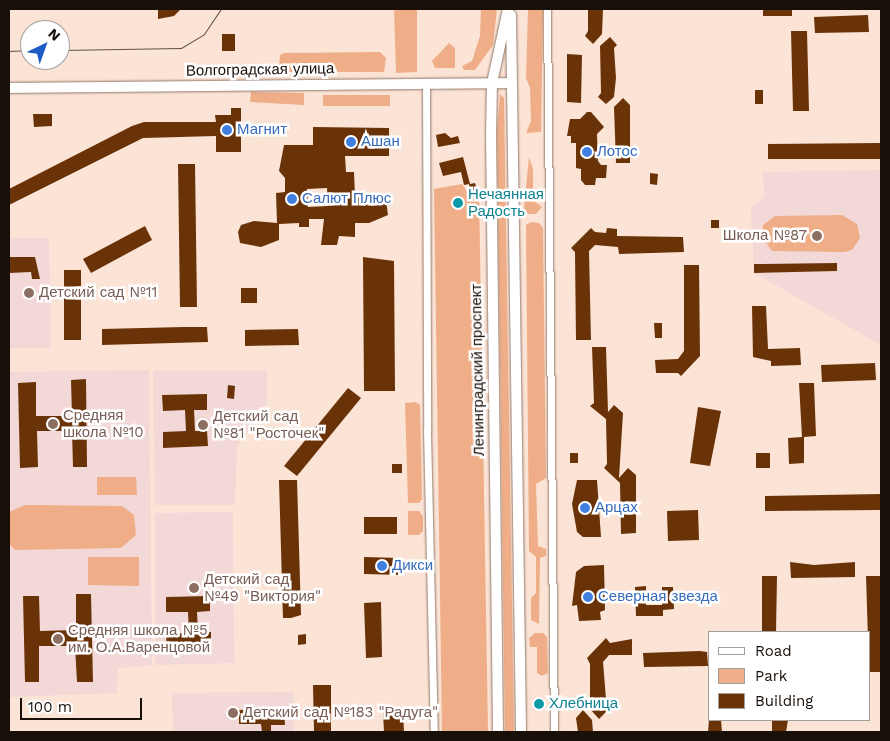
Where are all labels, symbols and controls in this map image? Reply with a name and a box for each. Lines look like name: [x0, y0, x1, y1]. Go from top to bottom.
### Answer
north arrow: [20, 20, 70, 70]
text: N: [45, 25, 64, 44]
street label: Волгоградская улица: [186, 60, 334, 80]
place label: Магнит: [237, 121, 287, 139]
marker: Магнит: [221, 124, 233, 136]
place label: Ашан: [361, 133, 400, 151]
marker: Ашан: [345, 136, 357, 148]
place label: Лотос: [597, 143, 637, 161]
marker: Лотос: [581, 146, 593, 158]
place label: Нечаянная Радость: [468, 185, 544, 220]
place label: Салют Плюс: [302, 190, 391, 208]
marker: Салют Плюс: [286, 193, 298, 205]
marker: Нечаянная Радость: [452, 197, 464, 209]
place label: Школа №87: [723, 227, 807, 245]
marker: Школа №87: [811, 230, 823, 242]
place label: Детский сад №11: [39, 284, 157, 302]
street label: Ленинградский проспект: [467, 284, 489, 456]
marker: Детский сад №11: [23, 287, 35, 299]
place label: Средняя школа №10: [63, 406, 144, 441]
place label: Детский сад №81 "Росточек": [213, 407, 324, 442]
marker: Средняя школа №10: [47, 418, 59, 430]
marker: Детский сад №81 "Росточек": [197, 419, 209, 431]
place label: Арцах: [595, 499, 638, 517]
marker: Арцах: [579, 502, 591, 514]
place label: Дикси: [392, 557, 433, 575]
marker: Дикси: [376, 560, 388, 572]
place label: Детский сад №49 "Виктория": [204, 570, 321, 605]
marker: Детский сад №49 "Виктория": [188, 582, 200, 594]
place label: Северная звезда: [598, 588, 718, 606]
marker: Северная звезда: [582, 591, 594, 603]
place label: Средняя школа №5 им. О.А.Варенцовой: [68, 621, 210, 656]
legend: [708, 631, 870, 721]
marker: Средняя школа №5 им. О.А.Варенцовой: [52, 633, 64, 645]
text: Road: [755, 642, 792, 660]
text: Park: [755, 667, 787, 685]
scale bar: [22, 688, 145, 720]
text: Building: [755, 692, 813, 710]
place label: Хлебница: [549, 695, 618, 713]
text: 100 m: [28, 698, 72, 716]
marker: Хлебница: [533, 698, 545, 710]
place label: Детский сад №183 "Радуга": [243, 704, 438, 722]
marker: Детский сад №183 "Радуга": [227, 707, 239, 719]

